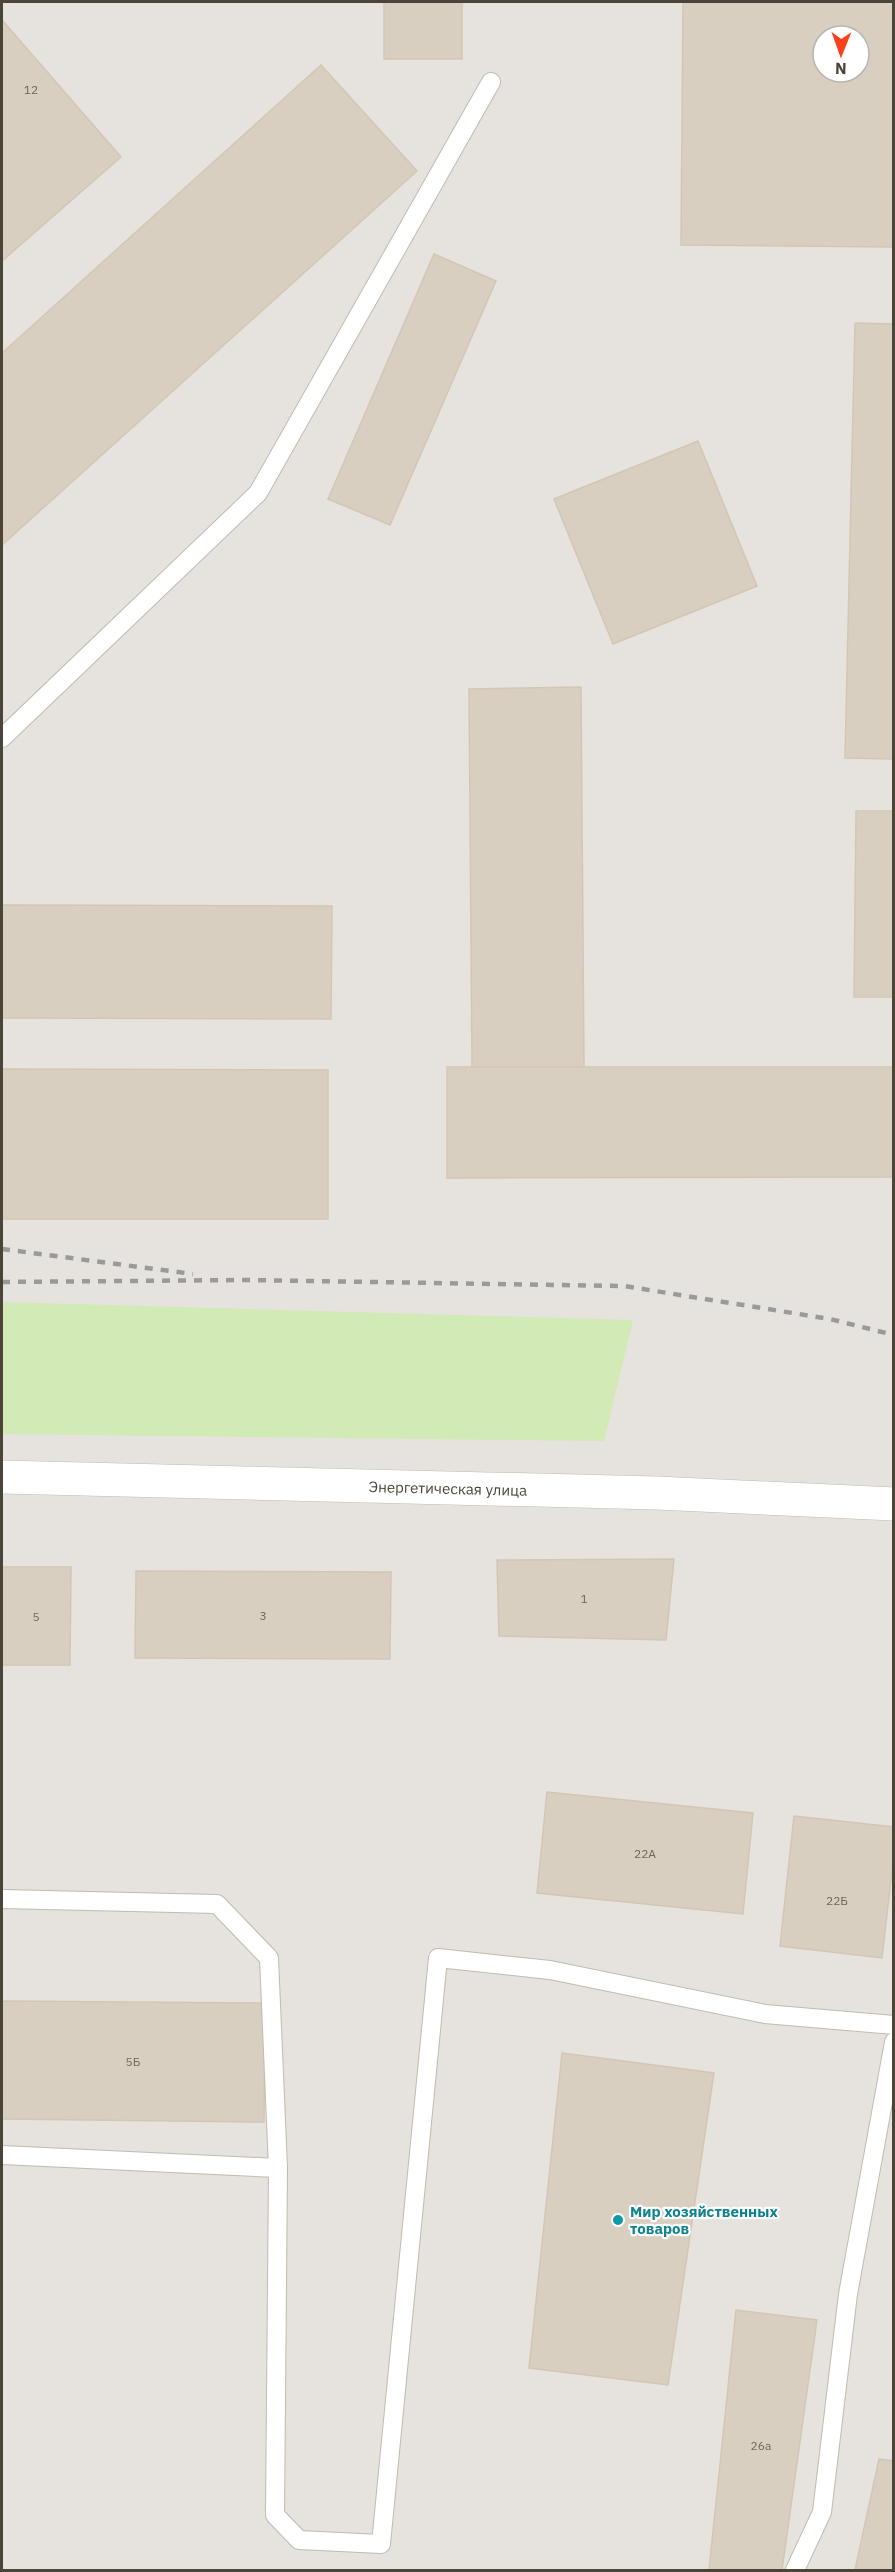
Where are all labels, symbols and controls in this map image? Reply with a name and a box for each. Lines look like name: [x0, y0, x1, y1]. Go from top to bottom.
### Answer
north arrow: [811, 24, 871, 84]
text: N: [835, 59, 847, 79]
house number: 12: [24, 82, 38, 97]
street label: Энергетическая улица: [368, 1476, 527, 1499]
house number: 1: [580, 1591, 588, 1606]
house number: 3: [259, 1608, 267, 1623]
house number: 5: [32, 1609, 40, 1624]
house number: 22А: [634, 1846, 656, 1861]
house number: 22Б: [826, 1893, 848, 1908]
house number: 5Б: [126, 2054, 140, 2069]
place label: Мир хозяйственных товаров: [630, 2202, 778, 2238]
marker: Мир хозяйственных товаров: [611, 2213, 625, 2227]
house number: 26а: [751, 2438, 772, 2453]

